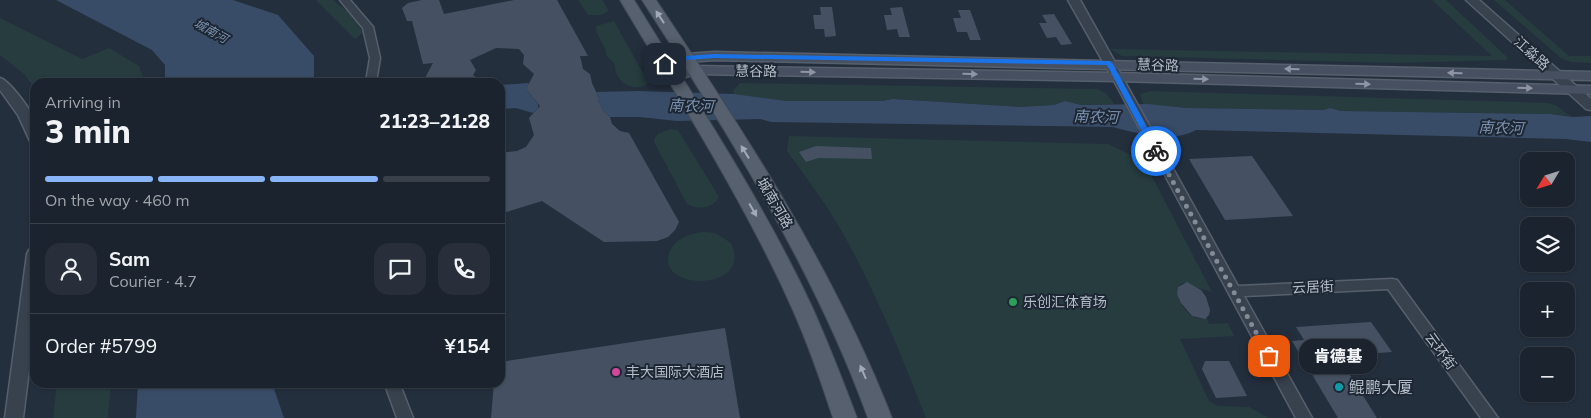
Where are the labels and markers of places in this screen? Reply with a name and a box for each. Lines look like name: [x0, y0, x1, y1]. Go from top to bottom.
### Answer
pin: [644, 43, 686, 85]
place label: 乐创汇体育场: [1023, 293, 1107, 311]
marker: 乐创汇体育场: [1007, 296, 1019, 308]
pin: [1248, 335, 1290, 377]
callout: 肯德基: [1299, 338, 1376, 374]
place label: 丰大国际大酒店: [626, 363, 724, 381]
marker: 丰大国际大酒店: [610, 366, 622, 378]
place label: 鲲鹏大厦: [1349, 377, 1413, 397]
marker: 鲲鹏大厦: [1333, 381, 1345, 393]

